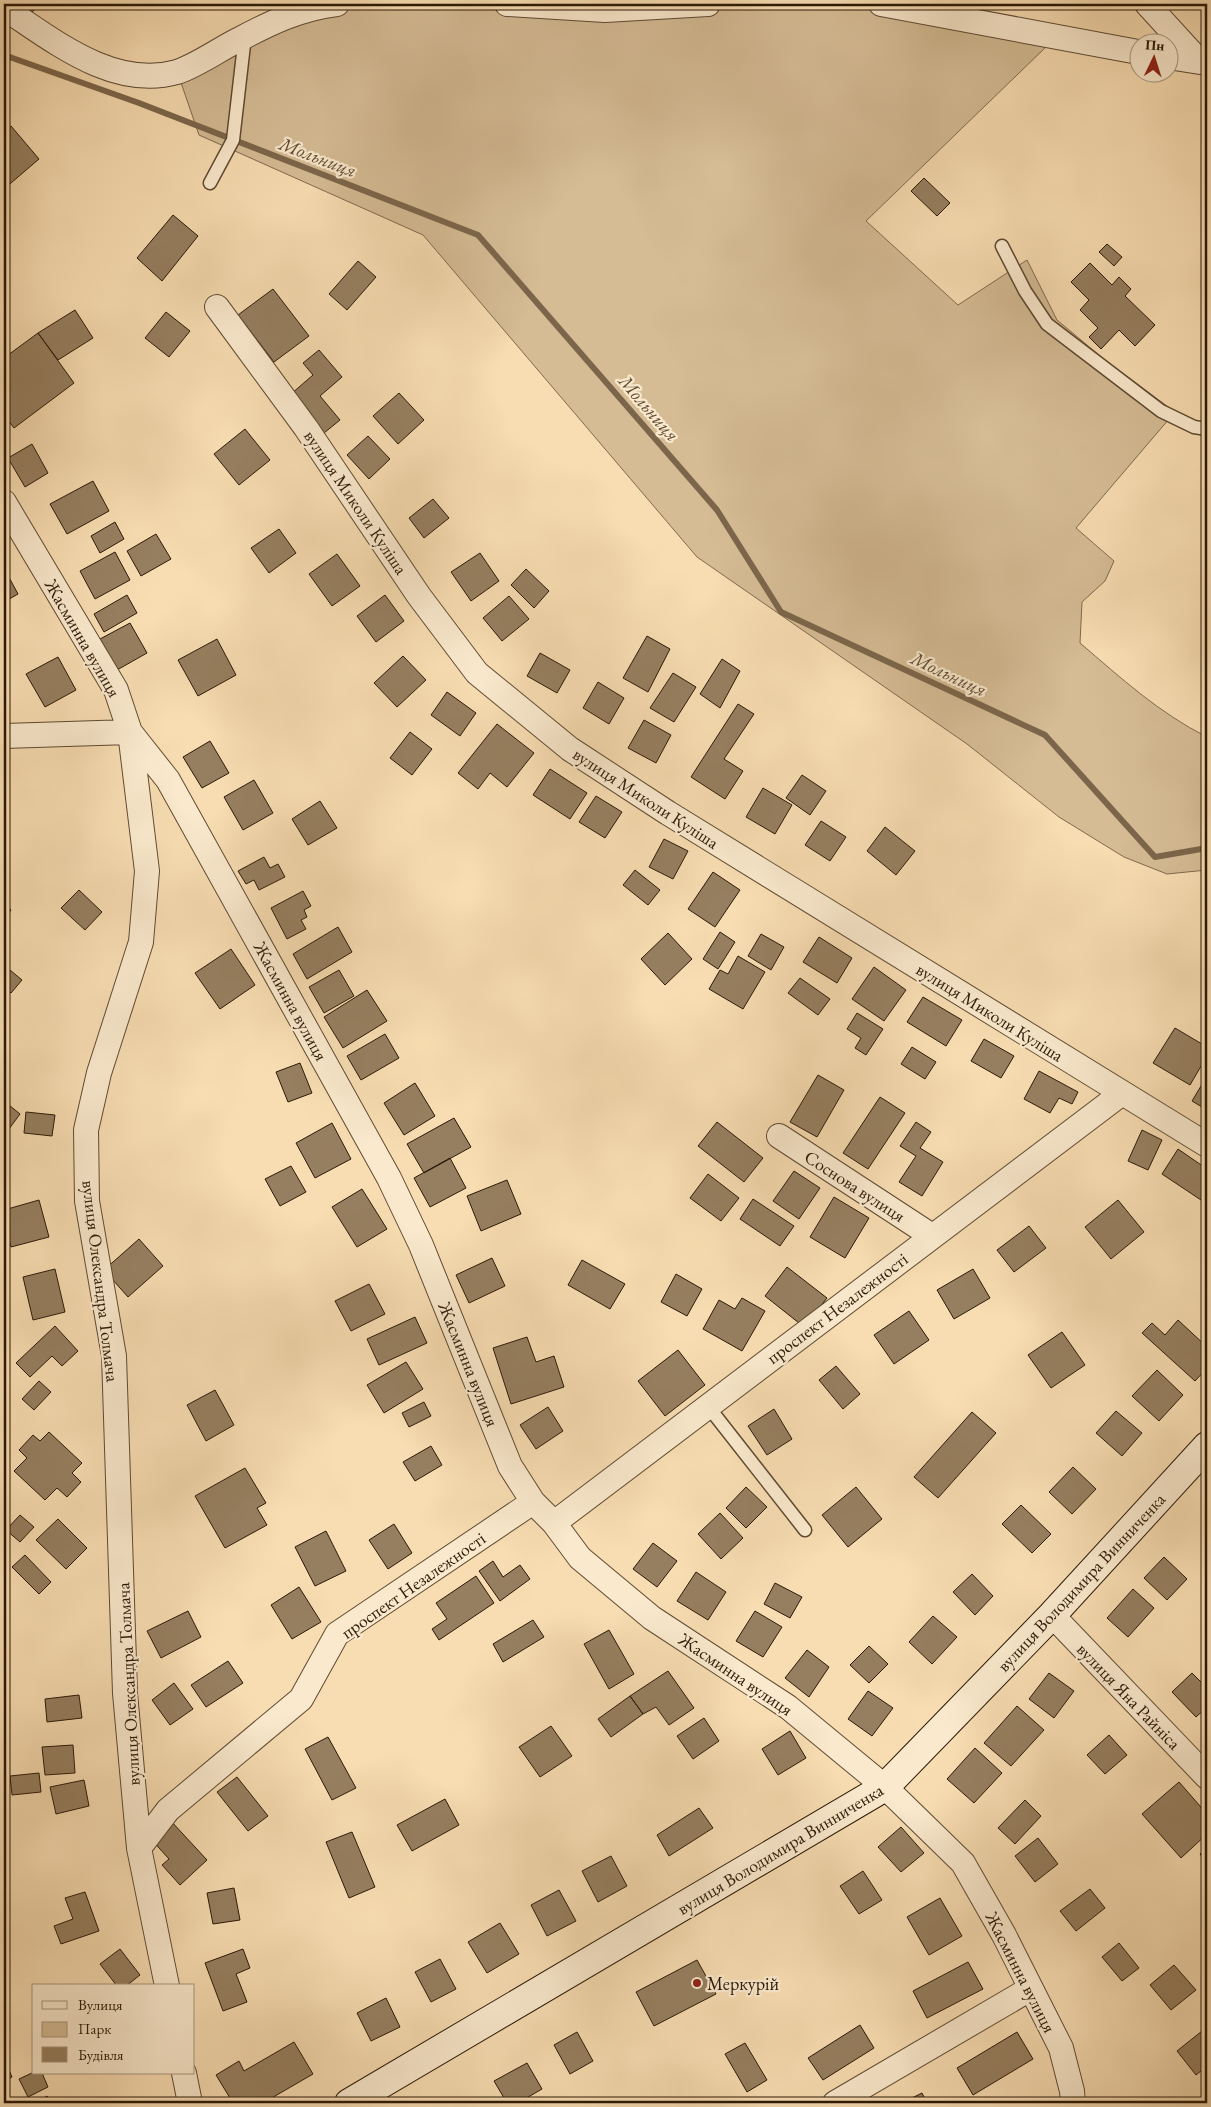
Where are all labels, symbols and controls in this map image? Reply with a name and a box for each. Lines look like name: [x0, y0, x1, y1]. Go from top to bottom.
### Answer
north arrow: [1128, 32, 1178, 82]
text: Пн: [1145, 35, 1165, 55]
water label: Мольниця: [275, 131, 360, 183]
water label: Мольниця: [612, 369, 685, 447]
street label: вулиця Миколи Куліша: [299, 425, 413, 579]
street label: Жасминна вулиця: [39, 574, 126, 701]
water label: Мольниця: [906, 645, 991, 702]
street label: вулиця Миколи Куліша: [569, 742, 724, 854]
street label: Жасминна вулиця: [248, 937, 333, 1065]
street label: вулиця Миколи Куліша: [912, 957, 1069, 1067]
street label: Соснова вулиця: [800, 1145, 910, 1227]
street label: вулиця Олександра Толмача: [77, 1179, 125, 1384]
street label: проспект Незалежності: [762, 1247, 913, 1369]
street label: Жасминна вулиця: [433, 1297, 505, 1430]
street label: вулиця Володимира Винниченка: [992, 1487, 1171, 1676]
street label: проспект Незалежності: [336, 1526, 490, 1643]
street label: вулиця Олександра Толмача: [111, 1581, 145, 1786]
street label: Жасминна вулиця: [674, 1627, 797, 1721]
street label: вулиця Яна Райніса: [1072, 1638, 1186, 1755]
street label: вулиця Володимира Винниченка: [673, 1778, 888, 1920]
street label: Жасминна вулиця: [980, 1907, 1061, 2036]
place label: Меркурій: [707, 1972, 779, 1995]
marker: Меркурій: [691, 1977, 703, 1989]
legend: [32, 1984, 195, 2074]
text: Вулиця: [78, 1995, 123, 2014]
text: Парк: [78, 2019, 111, 2038]
text: Будівля: [78, 2045, 124, 2064]

